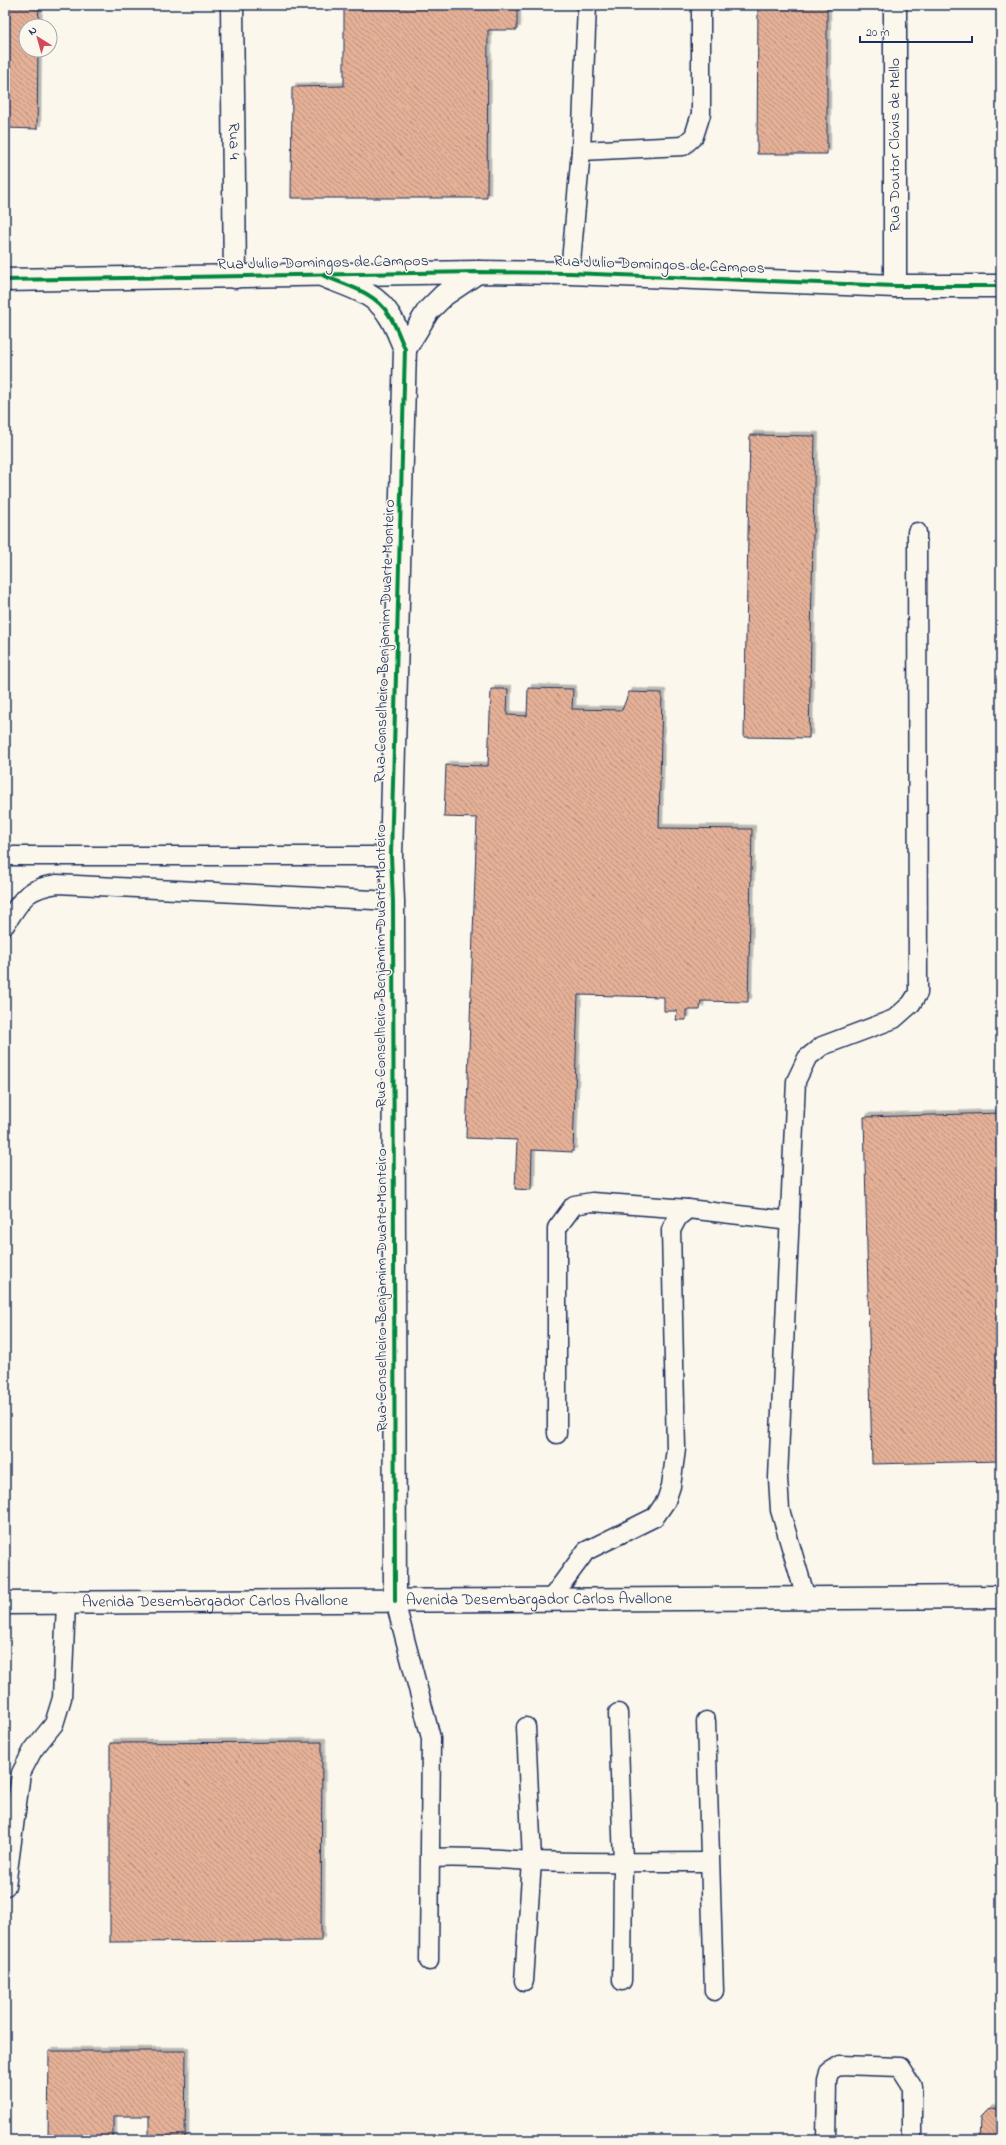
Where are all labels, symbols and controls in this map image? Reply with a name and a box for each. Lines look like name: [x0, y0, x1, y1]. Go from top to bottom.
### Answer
north arrow: [18, 18, 58, 58]
scale bar: [860, 18, 972, 44]
text: N: [25, 22, 40, 39]
text: 20 m: [866, 24, 889, 42]
street label: Rua Doutor Clóvis de Mello: [883, 58, 907, 232]
street label: Rua 4: [221, 122, 246, 160]
street label: Rua Julio Domingos de Campos: [217, 249, 429, 277]
street label: Rua Julio Domingos de Campos: [553, 249, 765, 281]
street label: Rua Conselheiro Benjamim Duarte Monteiro: [368, 499, 402, 783]
street label: Rua Conselheiro Benjamim Duarte Monteiro: [369, 824, 393, 1108]
street label: Rua Conselheiro Benjamim Duarte Monteiro: [370, 1148, 394, 1432]
street label: Avenida Desembargador Carlos Avallone: [406, 1587, 673, 1613]
street label: Avenida Desembargador Carlos Avallone: [82, 1589, 349, 1615]

